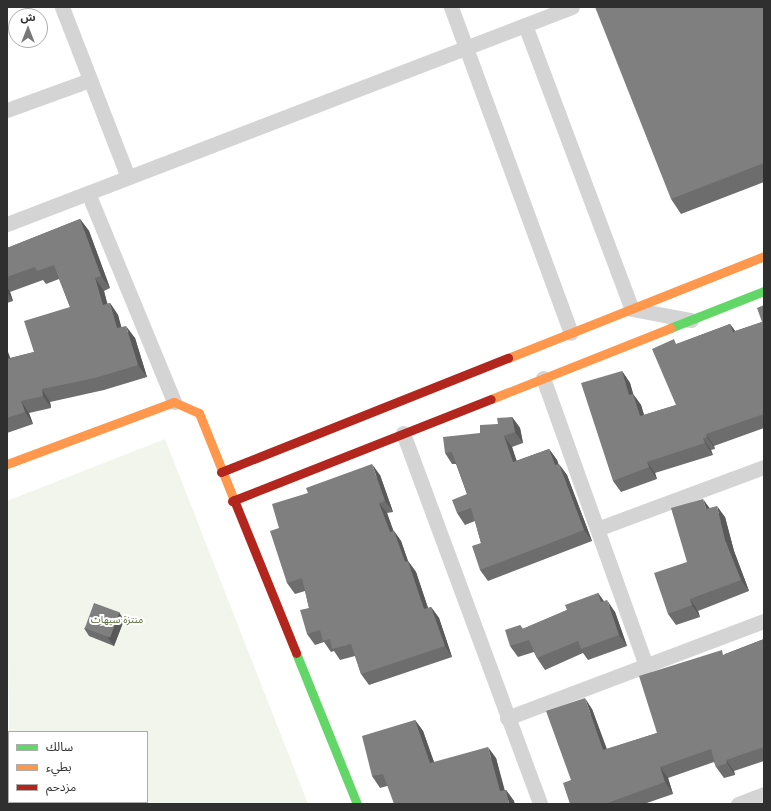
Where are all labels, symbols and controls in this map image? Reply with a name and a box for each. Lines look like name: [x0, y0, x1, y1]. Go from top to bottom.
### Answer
north arrow: [8, 8, 48, 48]
text: ش: [20, 10, 36, 24]
park label: منتزة سيهات: [91, 614, 143, 626]
legend: [8, 731, 148, 803]
text: سالك: [46, 739, 73, 754]
text: بطيء: [46, 759, 72, 774]
text: مزدحم: [46, 779, 76, 794]

